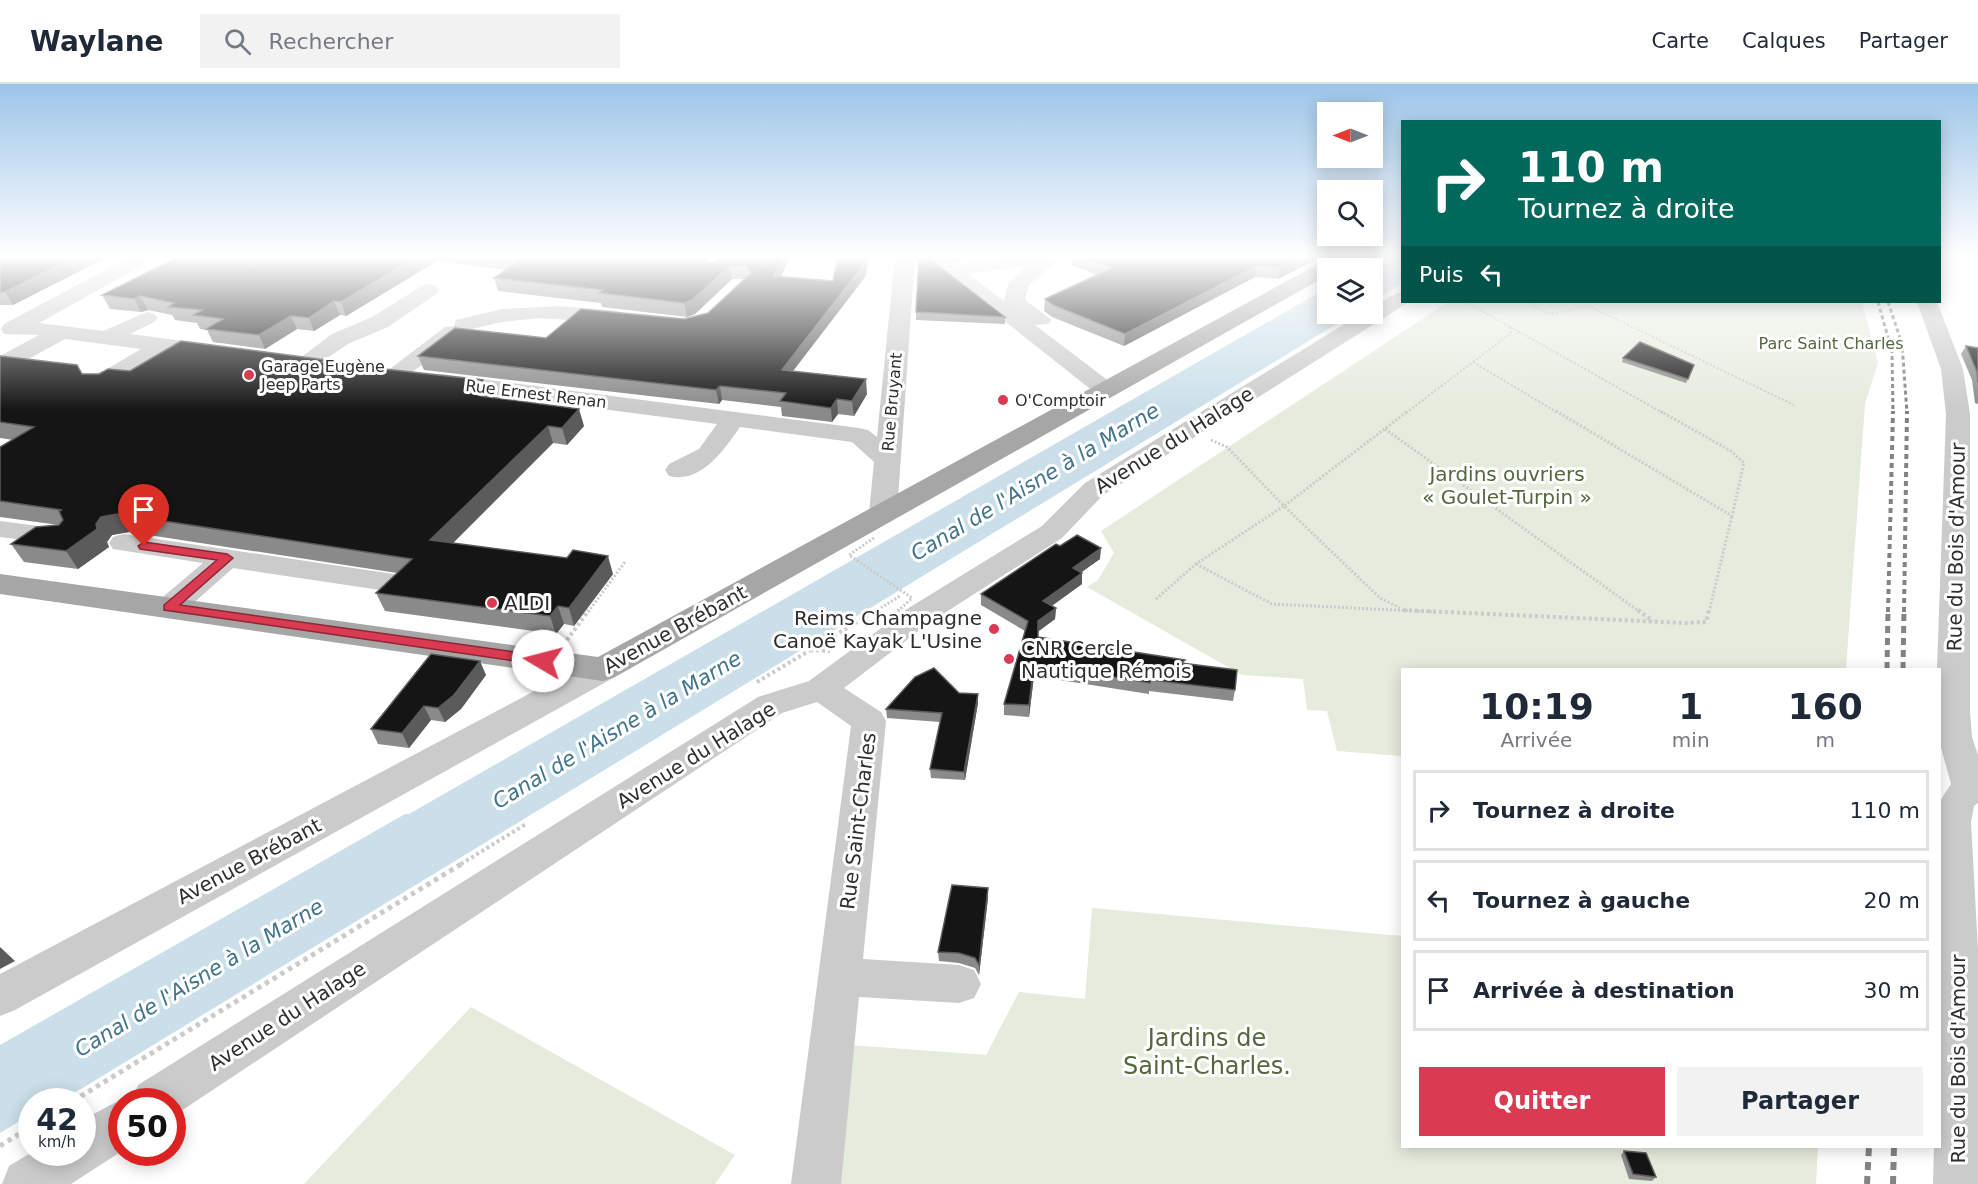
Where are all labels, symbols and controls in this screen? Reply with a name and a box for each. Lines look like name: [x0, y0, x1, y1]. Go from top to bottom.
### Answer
search box: [200, 14, 620, 68]
text: Waylane: [30, 25, 164, 58]
icon: search: [221, 25, 254, 58]
text: Rechercher: [269, 29, 393, 54]
text: Carte: [1652, 29, 1709, 53]
text: Calques: [1742, 29, 1826, 53]
text: Partager: [1859, 29, 1948, 53]
north arrow: [1317, 102, 1383, 168]
map controls: [1317, 102, 1383, 324]
text: 110 m: [1518, 143, 1664, 192]
icon: right: [1419, 144, 1497, 222]
button: search: [1317, 180, 1383, 246]
text: Tournez à droite: [1518, 193, 1735, 224]
button: layers: [1317, 258, 1383, 324]
icon: left: [1475, 258, 1508, 291]
text: Puis: [1419, 262, 1463, 287]
park label: Parc Saint Charles: [1758, 334, 1904, 353]
street label: Rue Bruyant: [878, 352, 906, 452]
place label: Garage Eugène Jeep Parts: [260, 357, 385, 394]
marker: Garage Eugène Jeep Parts: [242, 368, 256, 382]
street label: Rue Ernest Renan: [464, 376, 608, 412]
street label: Avenue du Halage: [1090, 381, 1258, 499]
place label: O'Comptoir: [1015, 391, 1106, 410]
marker: O'Comptoir: [996, 393, 1010, 407]
water label: Canal de l'Aisne à la Marne: [906, 398, 1164, 566]
street label: Rue du Bois d'Amour: [1942, 442, 1970, 652]
park label: Jardins ouvriers « Goulet-Turpin »: [1422, 462, 1592, 509]
pin: [118, 484, 169, 546]
icon: arrive: [127, 493, 160, 526]
street label: Avenue Brébant: [599, 580, 751, 678]
place label: ALDI: [504, 591, 550, 615]
marker: ALDI: [485, 596, 499, 610]
place label: Reims Champagne Canoë Kayak L'Usine: [773, 606, 982, 653]
marker: Reims Champagne Canoë Kayak L'Usine: [987, 622, 1001, 636]
position arrow: [511, 629, 575, 693]
place label: CNR Cercle Nautique Rémois: [1021, 636, 1191, 683]
water label: Canal de l'Aisne à la Marne: [488, 646, 746, 814]
marker: CNR Cercle Nautique Rémois: [1002, 652, 1016, 666]
text: 10:19: [1479, 686, 1594, 727]
text: 1: [1678, 686, 1703, 727]
text: 160: [1788, 686, 1863, 727]
street label: Avenue du Halage: [612, 696, 780, 814]
text: Arrivée: [1501, 728, 1572, 752]
text: min: [1672, 728, 1710, 752]
text: m: [1816, 728, 1835, 752]
street label: Rue Saint-Charles: [835, 731, 881, 911]
icon: right: [1422, 794, 1455, 827]
text: Tournez à droite: [1473, 798, 1675, 823]
text: 110 m: [1850, 798, 1920, 823]
street label: Avenue Brébant: [173, 813, 325, 909]
icon: left: [1422, 884, 1455, 917]
text: Tournez à gauche: [1473, 888, 1690, 913]
text: 20 m: [1864, 888, 1920, 913]
water label: Canal de l'Aisne à la Marne: [70, 894, 328, 1062]
street label: Rue du Bois d'Amour: [1946, 954, 1970, 1163]
street label: Avenue du Halage: [204, 956, 370, 1076]
icon: arrive: [1422, 974, 1455, 1007]
text: Arrivée à destination: [1473, 978, 1735, 1003]
text: 30 m: [1864, 978, 1920, 1003]
park label: Jardins de Saint-Charles.: [1123, 1024, 1291, 1080]
button: Quitter: [1419, 1067, 1665, 1136]
button: Partager: [1677, 1067, 1923, 1136]
speed limit sign: 50: [108, 1088, 186, 1166]
text: 42: [36, 1102, 78, 1137]
text: km/h: [38, 1133, 76, 1151]

